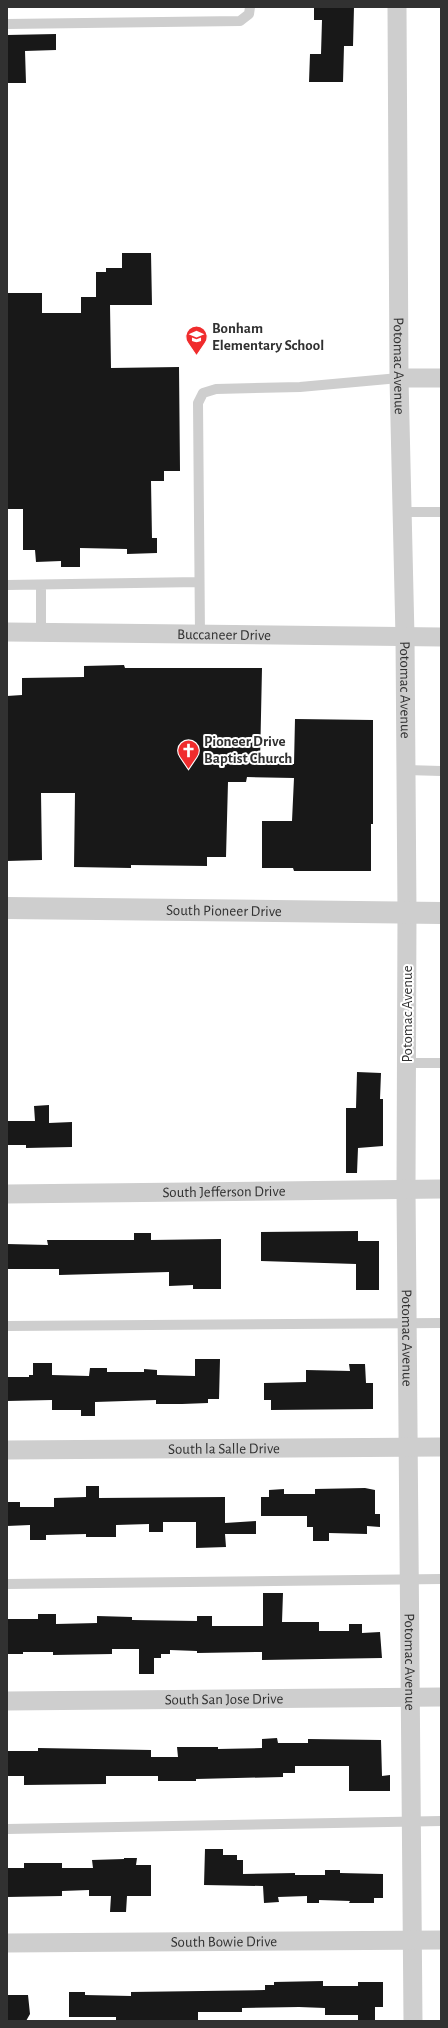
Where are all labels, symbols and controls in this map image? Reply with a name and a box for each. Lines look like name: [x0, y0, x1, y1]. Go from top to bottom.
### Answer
street label: Potomac Avenue: [391, 317, 407, 415]
place label: Bonham Elementary School: [212, 321, 324, 353]
school or university icon: Bonham Elementary School: [184, 324, 210, 357]
street label: Buccaneer Drive: [177, 627, 271, 643]
street label: Potomac Avenue: [397, 641, 413, 739]
place label: Pioneer Drive Baptist Church: [204, 734, 292, 766]
church icon: Pioneer Drive Baptist Church: [175, 737, 201, 770]
street label: South Pioneer Drive: [166, 903, 282, 919]
street label: Potomac Avenue: [400, 965, 415, 1063]
street label: South Jefferson Drive: [162, 1184, 286, 1200]
street label: Potomac Avenue: [399, 1289, 415, 1387]
street label: South la Salle Drive: [168, 1441, 280, 1457]
street label: Potomac Avenue: [402, 1613, 417, 1711]
street label: South San Jose Drive: [165, 1691, 283, 1708]
street label: South Bowie Drive: [171, 1934, 277, 1950]

